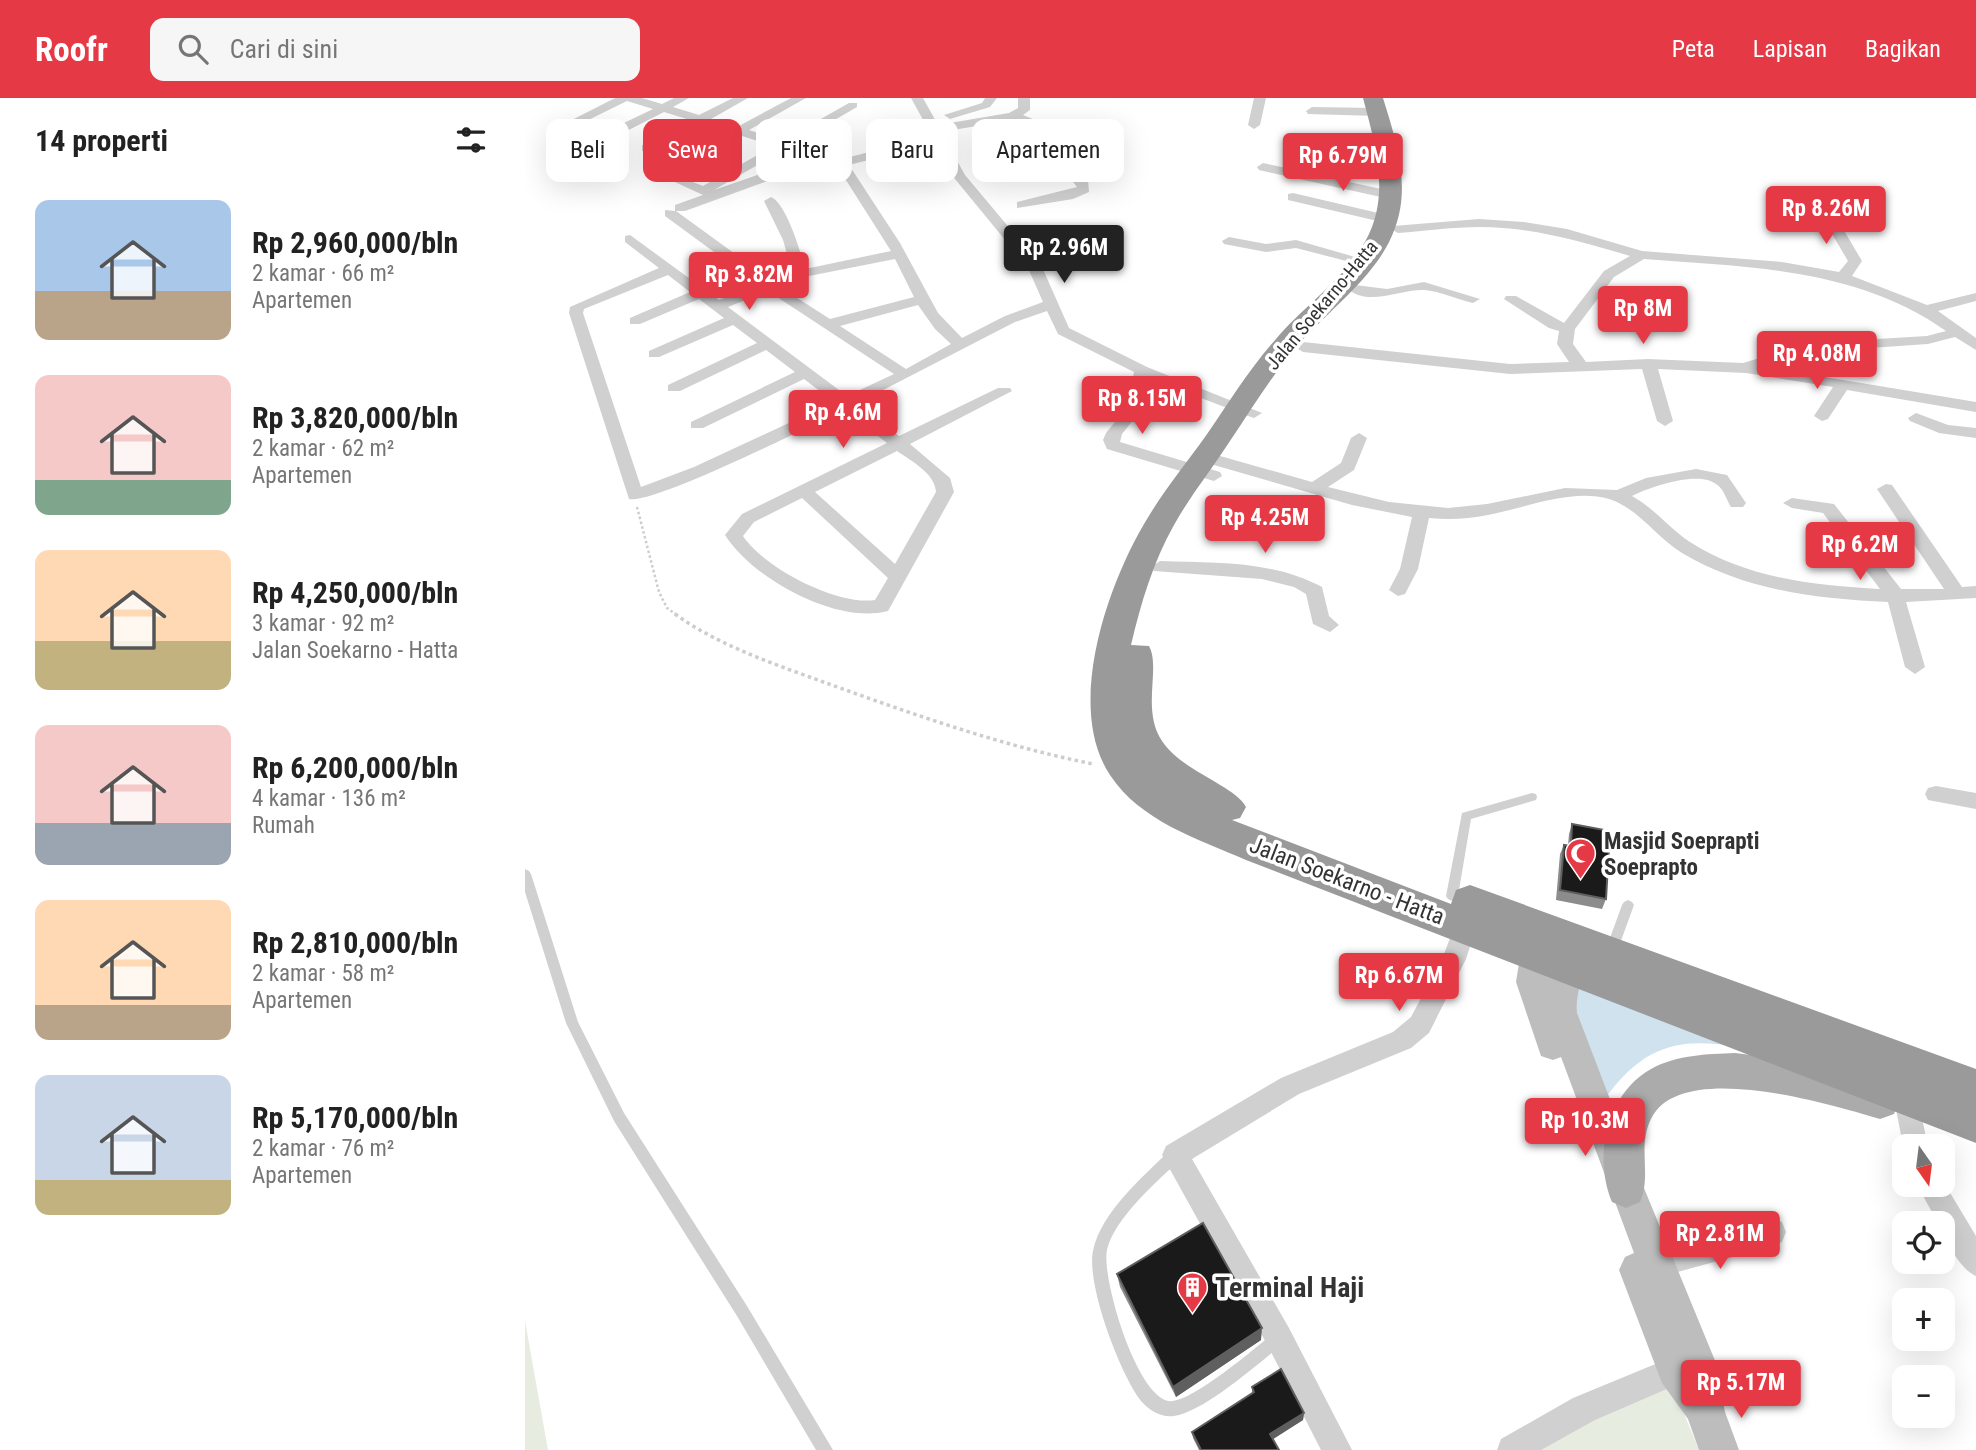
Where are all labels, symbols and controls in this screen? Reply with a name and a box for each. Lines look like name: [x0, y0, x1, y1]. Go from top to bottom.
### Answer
search box: [150, 18, 640, 81]
text: Roofr: [35, 30, 108, 69]
icon: search: [174, 30, 212, 68]
text: Cari di sini: [230, 34, 338, 64]
text: Peta: [1672, 35, 1715, 63]
text: Lapisan: [1753, 35, 1827, 63]
text: Bagikan: [1865, 35, 1941, 63]
chip: Beli: [546, 119, 629, 182]
chip: Sewa: [643, 119, 742, 182]
chip: Filter: [756, 119, 852, 182]
chip: Baru: [866, 119, 958, 182]
chip: Apartemen: [972, 119, 1124, 182]
icon: filters: [452, 121, 490, 159]
text: 14 properti: [35, 123, 168, 158]
pin: Rp 6.79M: [1271, 134, 1415, 193]
text: Rp 6.79M: [1299, 142, 1387, 169]
pin: Rp 8.26M: [1754, 186, 1898, 246]
text: Rp 8.26M: [1782, 195, 1870, 222]
text: Rp 2,960,000/bln: [252, 225, 458, 260]
pin: Rp 2.96M: [992, 226, 1136, 285]
icon: home: [91, 228, 175, 312]
text: Rp 2.96M: [1020, 234, 1108, 261]
street label: Jalan Soekarno-Hatta: [1261, 236, 1383, 374]
pin: Rp 3.82M: [677, 252, 821, 312]
text: 2 kamar · 66 m²: [252, 260, 394, 287]
text: Rp 3.82M: [705, 261, 793, 288]
pin: Rp 8M: [1594, 286, 1692, 346]
text: Apartemen: [252, 287, 352, 314]
text: Rp 8M: [1614, 295, 1672, 322]
pin: Rp 4.08M: [1745, 331, 1889, 391]
text: Rp 4.08M: [1773, 340, 1861, 367]
pin: Rp 8.15M: [1070, 376, 1214, 436]
text: Rp 8.15M: [1098, 385, 1186, 412]
pin: Rp 4.6M: [778, 390, 908, 450]
text: Rp 4.6M: [805, 399, 881, 426]
text: Rp 3,820,000/bln: [252, 400, 458, 435]
icon: home: [91, 403, 175, 487]
text: 2 kamar · 62 m²: [252, 435, 394, 462]
text: Apartemen: [252, 462, 352, 489]
pin: Rp 4.25M: [1193, 496, 1337, 555]
text: Rp 4.25M: [1221, 504, 1309, 531]
pin: Rp 6.2M: [1795, 522, 1925, 582]
text: Rp 6.2M: [1822, 531, 1898, 558]
text: Rp 4,250,000/bln: [252, 575, 458, 610]
icon: home: [91, 578, 175, 662]
text: 3 kamar · 92 m²: [252, 610, 394, 637]
text: Jalan Soekarno - Hatta: [252, 637, 458, 664]
text: Rp 6,200,000/bln: [252, 750, 458, 785]
icon: home: [91, 753, 175, 837]
text: 4 kamar · 136 m²: [252, 785, 406, 812]
text: Rumah: [252, 812, 315, 839]
place label: Masjid Soeprapti Soeprapto: [1604, 828, 1759, 881]
street label: Jalan Soekarno - Hatta: [1246, 831, 1448, 931]
mosque icon: Masjid Soeprapti Soeprapto: [1564, 837, 1598, 881]
text: Rp 2,810,000/bln: [252, 925, 458, 960]
icon: home: [91, 928, 175, 1012]
pin: Rp 6.67M: [1327, 954, 1471, 1013]
text: 2 kamar · 58 m²: [252, 960, 394, 987]
text: Rp 6.67M: [1355, 962, 1443, 989]
text: Apartemen: [252, 987, 352, 1014]
pin: Rp 10.3M: [1513, 1098, 1657, 1158]
text: Rp 5,170,000/bln: [252, 1100, 458, 1135]
icon: home: [91, 1103, 175, 1187]
text: Rp 10.3M: [1541, 1107, 1629, 1134]
north arrow: [1892, 1134, 1955, 1197]
map controls: [1892, 1134, 1955, 1428]
text: 2 kamar · 76 m²: [252, 1135, 394, 1162]
text: Apartemen: [252, 1162, 352, 1189]
button: locate: [1892, 1211, 1955, 1274]
pin: Rp 2.81M: [1648, 1212, 1792, 1271]
text: Rp 2.81M: [1676, 1220, 1764, 1247]
building icon: Terminal Haji: [1175, 1270, 1209, 1314]
place label: Terminal Haji: [1215, 1271, 1364, 1304]
button: +: [1892, 1288, 1955, 1351]
pin: Rp 5.17M: [1669, 1360, 1813, 1420]
button: −: [1892, 1365, 1955, 1428]
text: Rp 5.17M: [1697, 1369, 1785, 1396]

